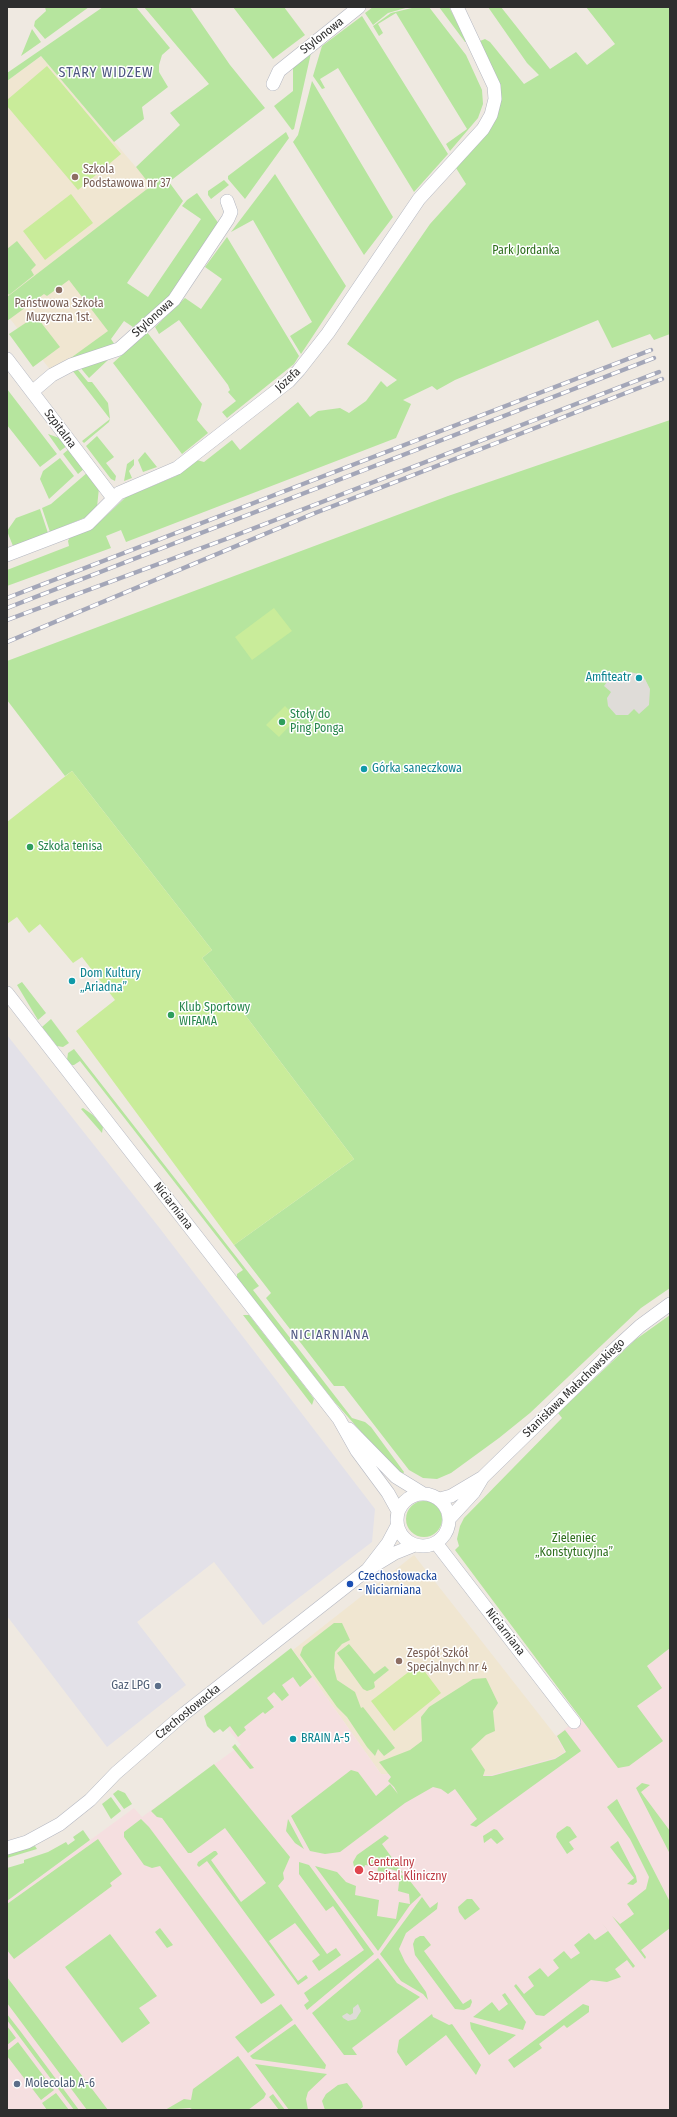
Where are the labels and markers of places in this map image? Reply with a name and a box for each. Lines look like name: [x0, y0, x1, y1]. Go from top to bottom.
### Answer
place label: Szkola Podstawowa nr 37: [83, 163, 171, 191]
marker: Szkola Podstawowa nr 37: [70, 172, 80, 182]
marker: Państwowa Szkoła Muzyczna 1st.: [54, 285, 64, 295]
place label: Państwowa Szkoła Muzyczna 1st.: [14, 297, 104, 325]
place label: Amfiteatr: [586, 671, 631, 685]
marker: Amfiteatr: [634, 673, 644, 683]
place label: Stoły do Ping Ponga: [290, 708, 344, 736]
marker: Stoły do Ping Ponga: [277, 717, 287, 727]
place label: Górka saneczkowa: [372, 762, 462, 776]
marker: Górka saneczkowa: [359, 764, 369, 774]
place label: Szkoła tenisa: [38, 840, 102, 854]
marker: Szkoła tenisa: [25, 842, 35, 852]
place label: Dom Kultury „Ariadna”: [80, 967, 141, 995]
marker: Dom Kultury „Ariadna”: [67, 976, 77, 986]
place label: Klub Sportowy WIFAMA: [179, 1001, 250, 1029]
marker: Klub Sportowy WIFAMA: [166, 1010, 176, 1020]
place label: Czechosłowacka - Niciarniana: [358, 1570, 437, 1598]
marker: Czechosłowacka - Niciarniana: [345, 1579, 355, 1589]
place label: Zespół Szkół Specjalnych nr 4: [407, 1647, 487, 1675]
marker: Zespół Szkół Specjalnych nr 4: [394, 1656, 404, 1666]
place label: Gaz LPG: [111, 1679, 150, 1693]
marker: Gaz LPG: [153, 1681, 163, 1691]
place label: BRAIN A-5: [301, 1732, 350, 1746]
marker: BRAIN A-5: [288, 1734, 298, 1744]
place label: Centralny Szpital Kliniczny: [368, 1856, 447, 1884]
marker: Centralny Szpital Kliniczny: [353, 1864, 365, 1876]
place label: Molecolab A-6: [25, 2077, 95, 2091]
marker: Molecolab A-6: [12, 2079, 22, 2089]

